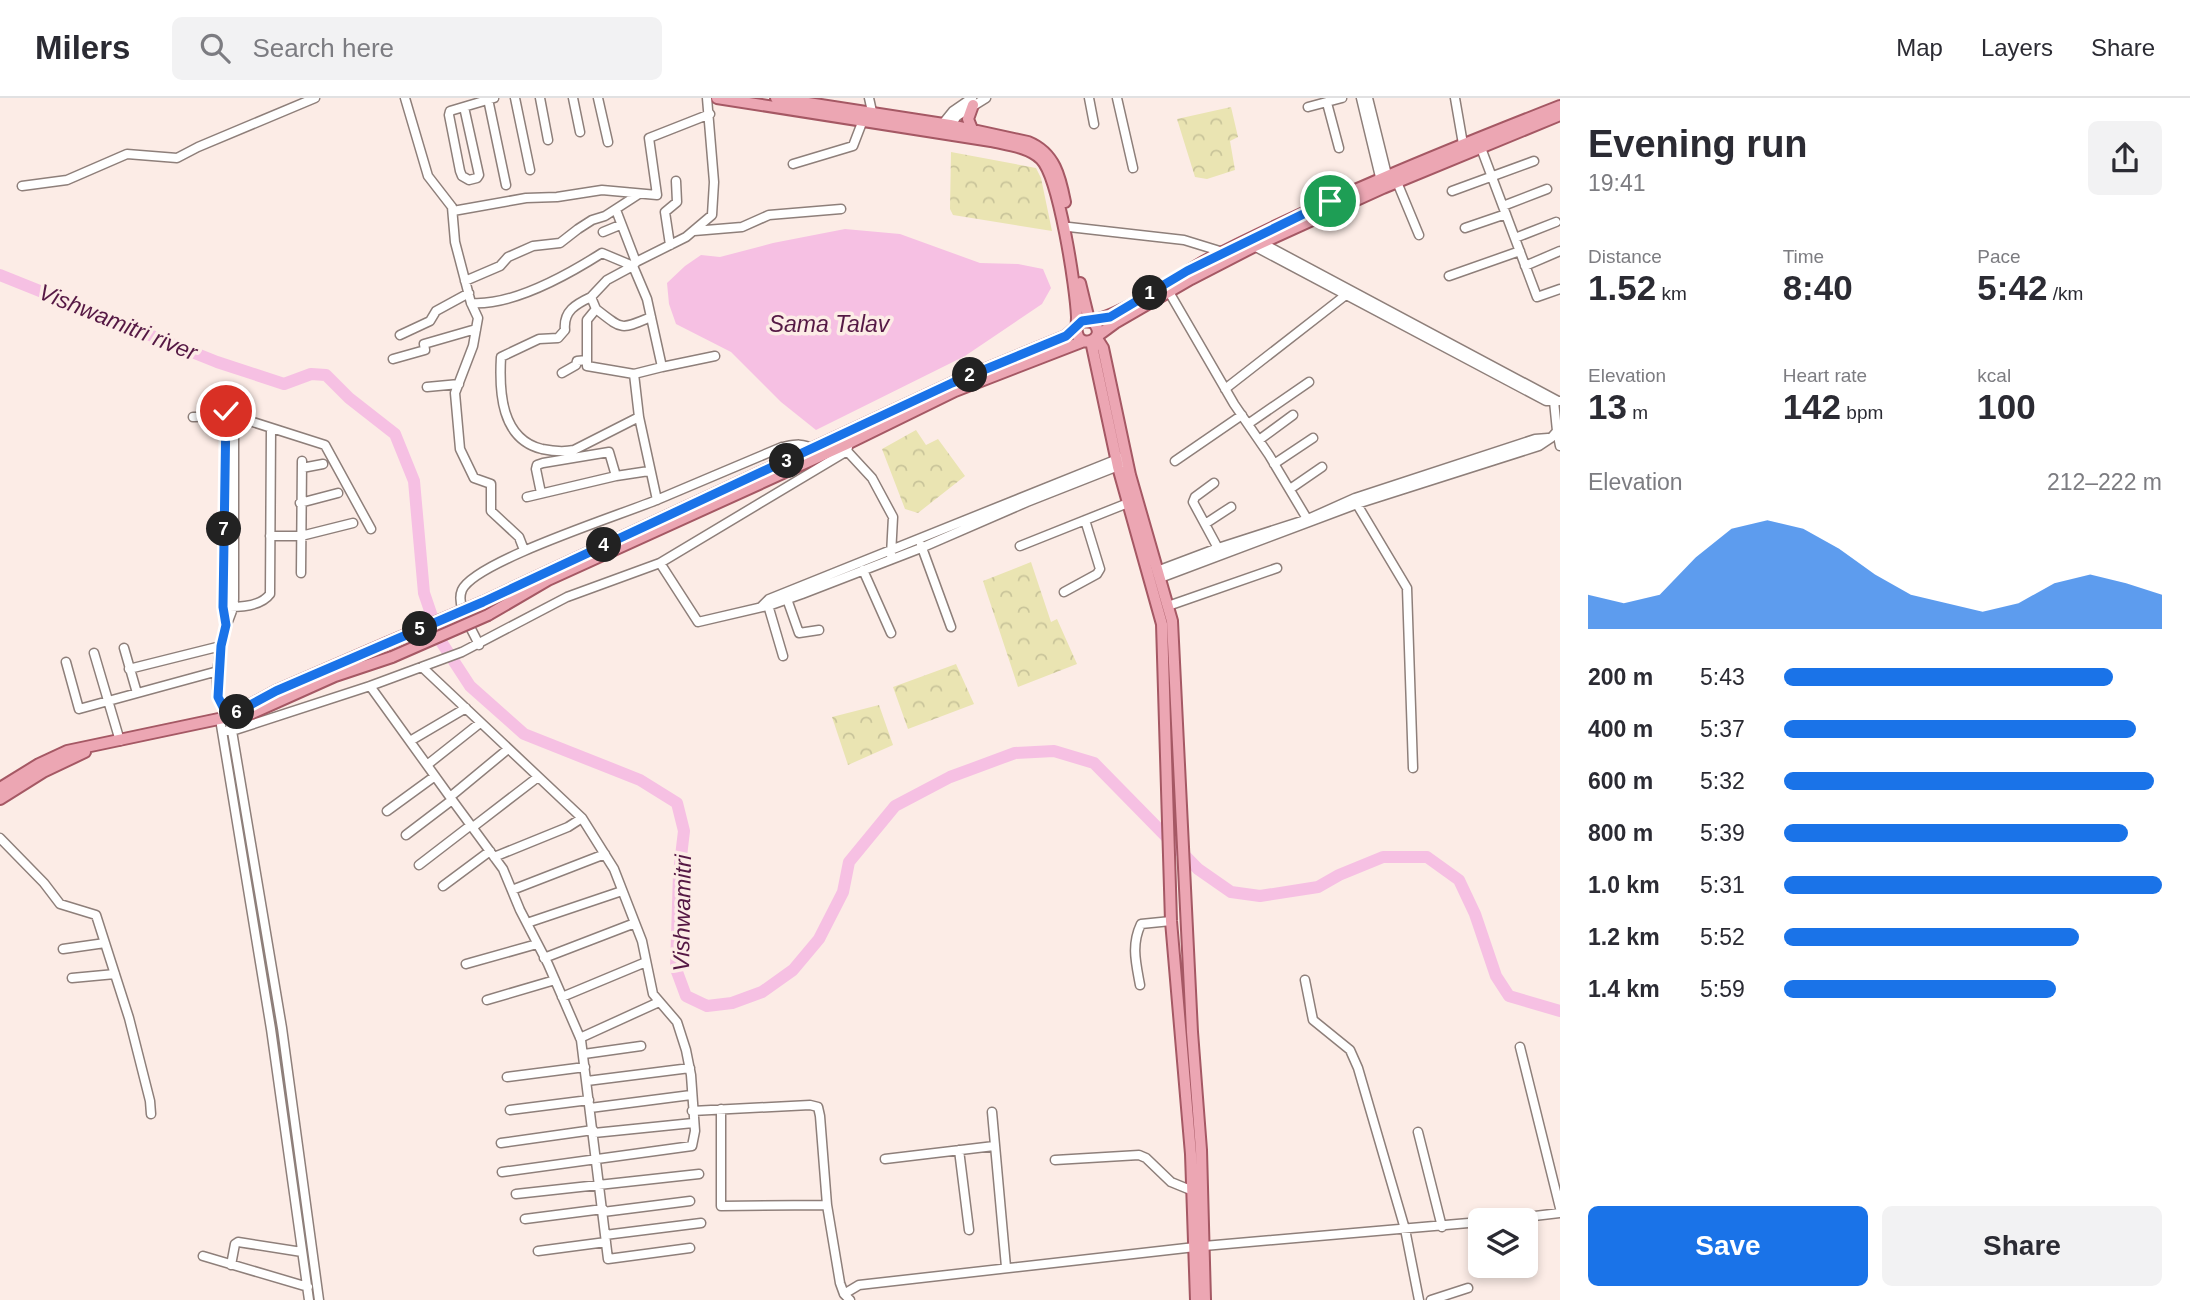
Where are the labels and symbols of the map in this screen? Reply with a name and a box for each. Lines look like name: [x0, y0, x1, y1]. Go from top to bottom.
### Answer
pin: [1300, 171, 1360, 231]
pin: 1: [1132, 276, 1168, 310]
water label: Vishwamitri river: [35, 278, 202, 366]
water label: Sama Talav: [769, 311, 891, 337]
pin: 2: [953, 358, 988, 392]
pin: [196, 381, 256, 441]
pin: 3: [770, 444, 804, 478]
pin: 7: [206, 512, 242, 546]
pin: 4: [586, 528, 622, 562]
pin: 5: [402, 612, 438, 646]
pin: 6: [219, 694, 254, 730]
water label: Vishwamitri: [668, 853, 696, 972]

